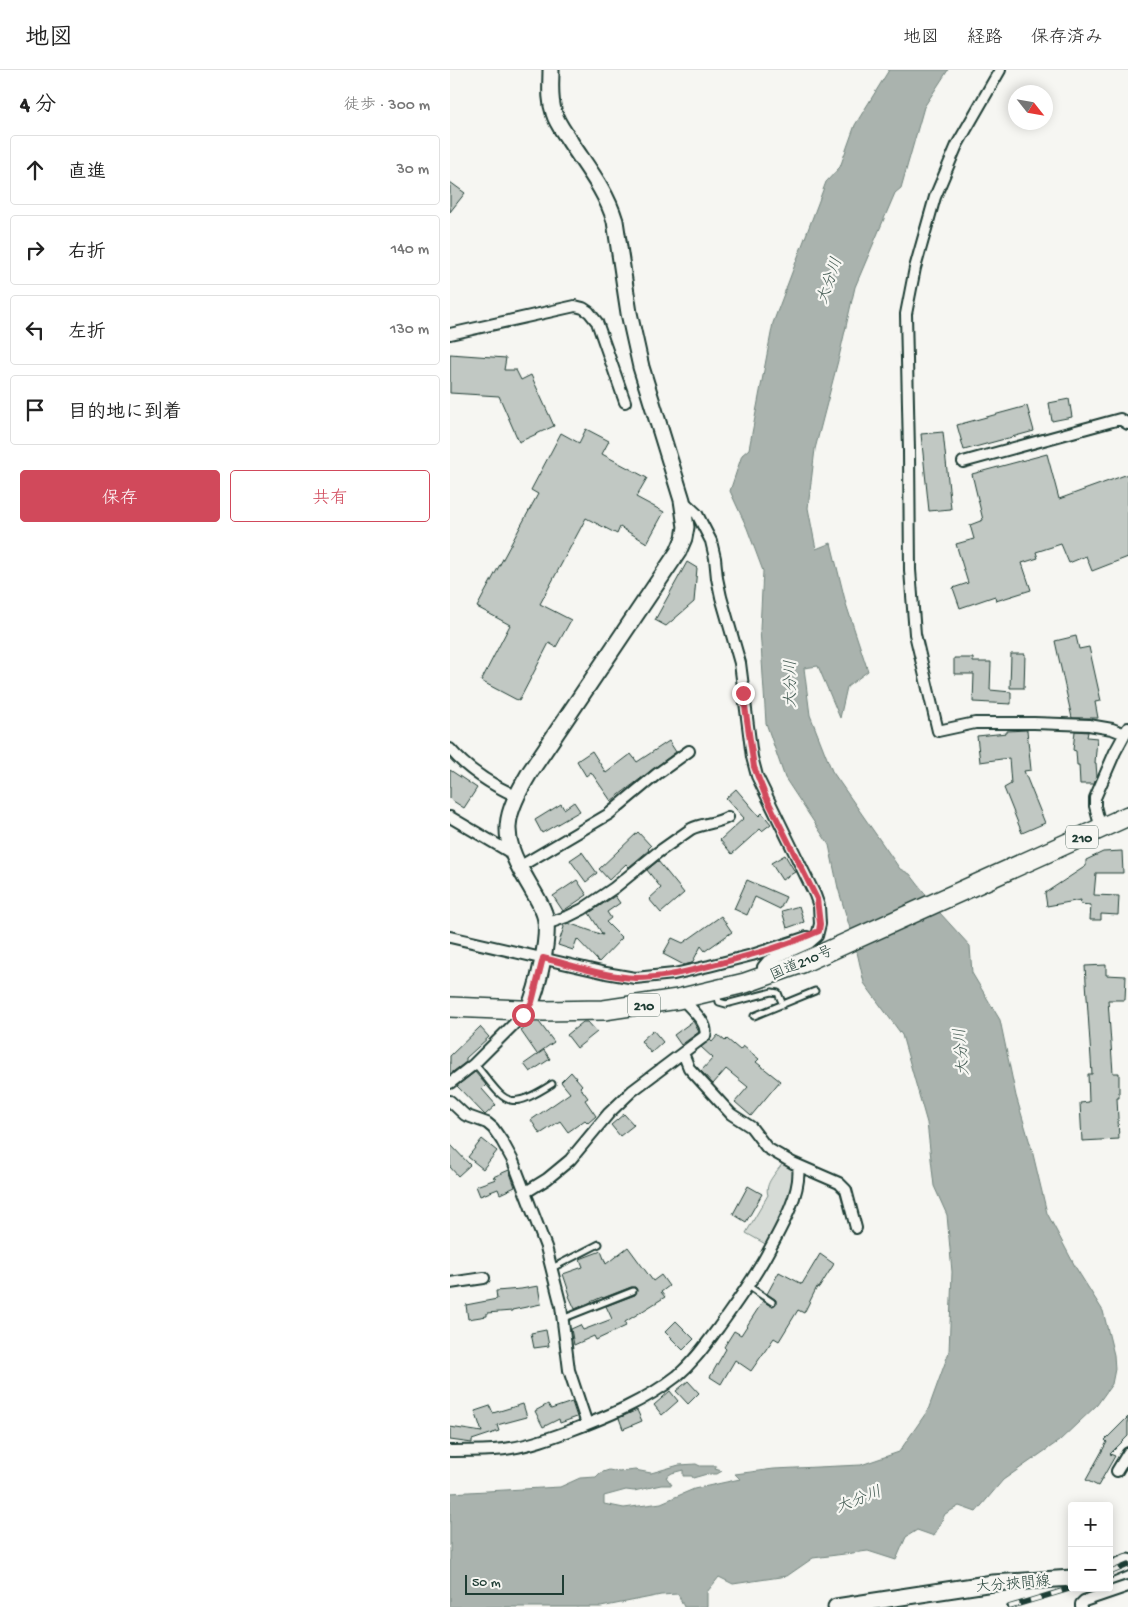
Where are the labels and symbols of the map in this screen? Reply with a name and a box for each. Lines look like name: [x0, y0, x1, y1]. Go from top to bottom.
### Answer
north arrow: [1008, 85, 1053, 130]
water label: 大分川: [814, 255, 848, 307]
water label: 大分川: [782, 660, 802, 708]
route end: [732, 682, 755, 705]
road number: 210: [1066, 826, 1098, 849]
street label: 国道210号: [767, 942, 836, 985]
road number: 210: [628, 994, 660, 1016]
route start: [512, 1004, 535, 1027]
water label: 大分川: [951, 1027, 975, 1077]
water label: 大分川: [833, 1483, 885, 1519]
scale bar: [465, 1572, 564, 1595]
street label: 大分挾間線: [975, 1572, 1051, 1597]

